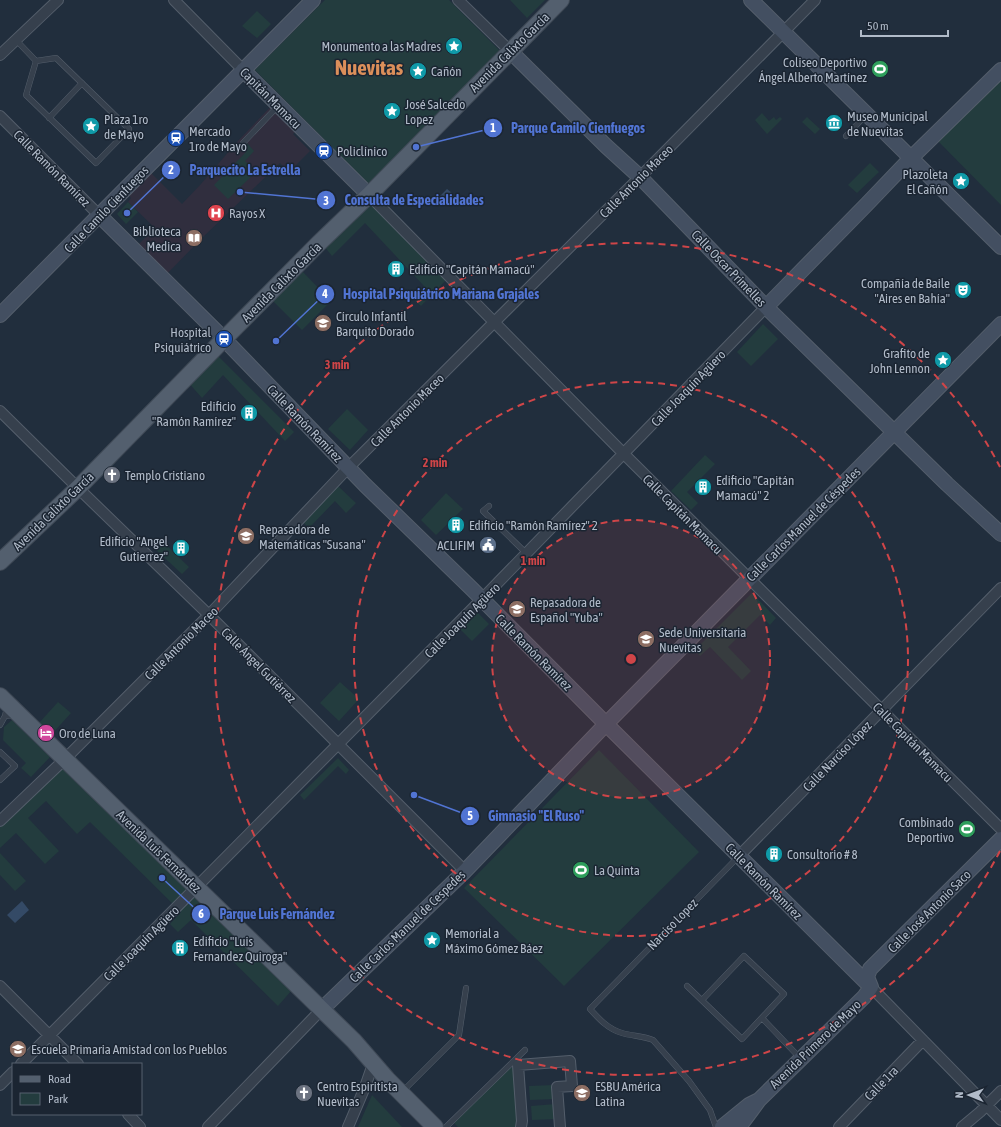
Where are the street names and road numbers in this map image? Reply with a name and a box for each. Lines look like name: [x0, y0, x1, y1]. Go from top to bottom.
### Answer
street label: Avenida Calixto García: [466, 9, 552, 95]
street label: Capitán Mamacu: [237, 65, 304, 132]
street label: Calle Ramón Ramírez: [10, 127, 93, 210]
street label: Calle Antonio Maceo: [597, 142, 676, 221]
street label: Calle Camilo Cienfuegos: [61, 163, 152, 256]
street label: Calle Oscar Primelles: [688, 227, 769, 310]
street label: Avenida Calixto García: [238, 239, 324, 325]
street label: Calle Joaquín Agüero: [648, 347, 729, 430]
street label: Calle Antonio Maceo: [368, 371, 447, 450]
street label: Calle Ramón Ramírez: [264, 382, 346, 465]
street label: Calle Carlos Manuel de Céspedes: [743, 464, 864, 585]
street label: Avenida Calixto García: [10, 469, 97, 554]
street label: Calle Capitán Mamacu: [640, 471, 726, 557]
street label: Calle Joaquín Agüero: [422, 580, 503, 661]
street label: Calle Antonio Maceo: [142, 604, 221, 683]
street label: Calle Ramón Ramírez: [492, 611, 575, 694]
street label: Calle Ángel Gutiérrez: [218, 625, 299, 706]
street label: Calle Capitán Mamacu: [870, 699, 956, 785]
street label: Calle Narciso López: [800, 718, 875, 795]
street label: Avenida Luis Fernández: [113, 807, 204, 896]
street label: Calle Ramón Ramírez: [722, 840, 805, 923]
street label: Calle Carlos Manuel de Cespedes: [346, 867, 469, 986]
street label: Calle José Antonio Saco: [885, 867, 974, 956]
street label: Narciso Lopez: [644, 895, 701, 953]
street label: Calle Joaquín Agüero: [101, 903, 182, 984]
street label: Avenida Primero de Mayo: [767, 997, 864, 1092]
street label: Calle 1ra: [861, 1063, 901, 1104]

